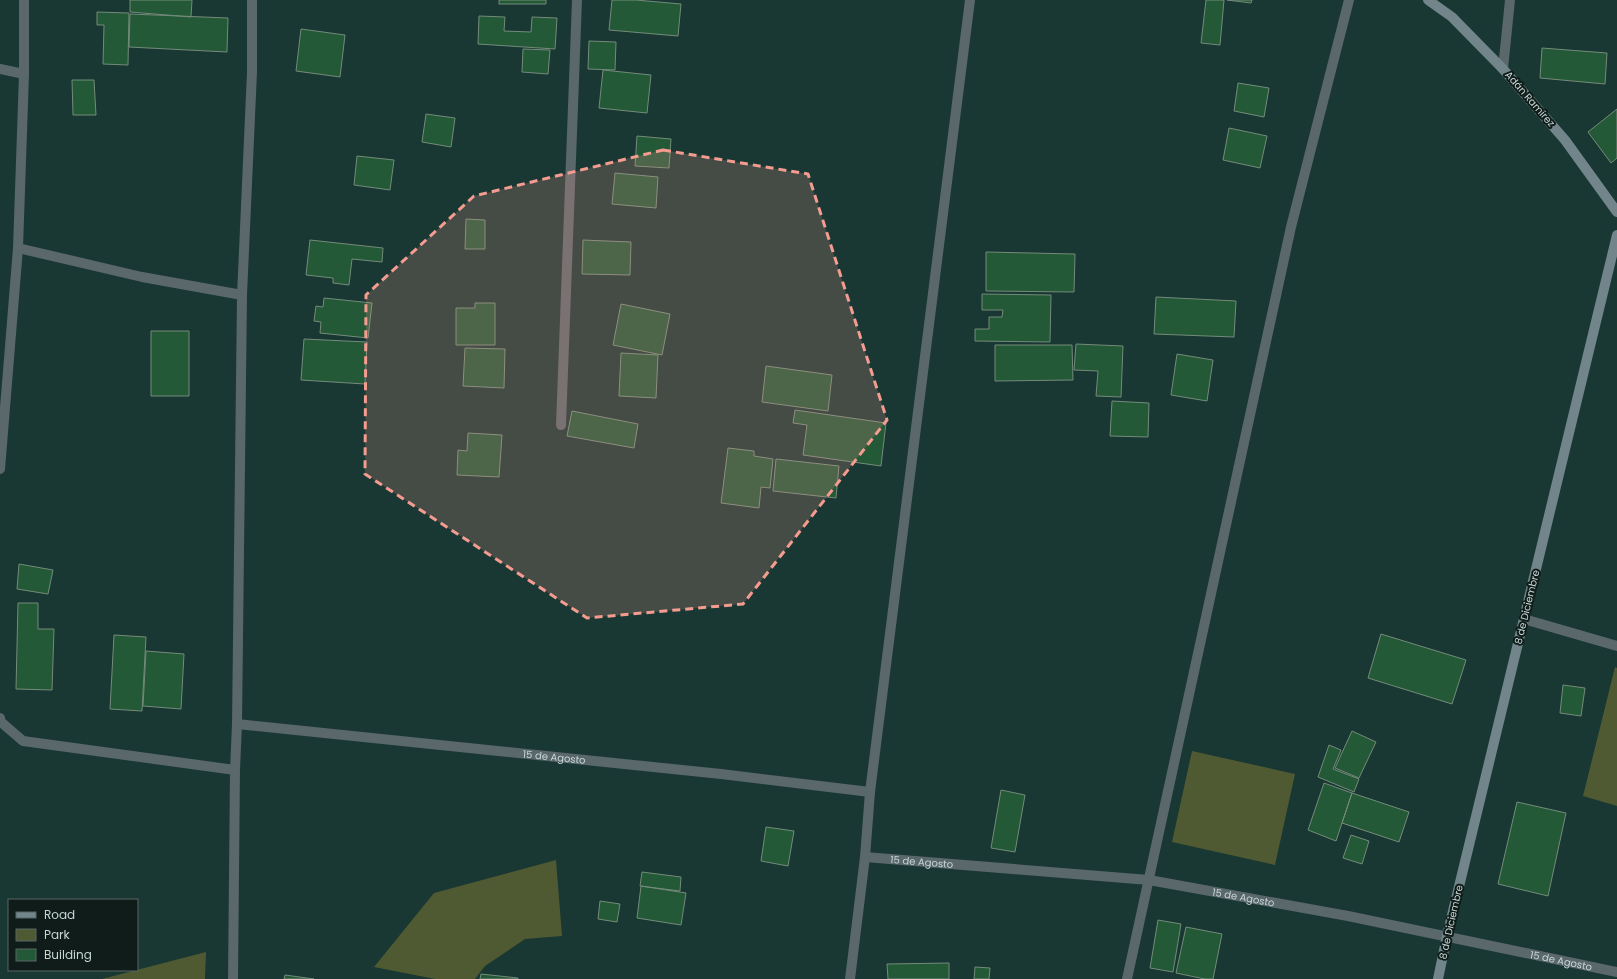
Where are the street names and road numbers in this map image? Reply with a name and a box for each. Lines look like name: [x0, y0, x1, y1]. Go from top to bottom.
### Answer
street label: Adán Ramírez: [1502, 68, 1559, 130]
street label: 8 de Diciembre: [1511, 568, 1543, 646]
street label: 15 de Agosto: [522, 746, 586, 767]
street label: 15 de Agosto: [890, 852, 954, 872]
street label: 8 de Diciembre: [1435, 883, 1467, 961]
street label: 15 de Agosto: [1211, 884, 1276, 910]
street label: 15 de Agosto: [1529, 947, 1594, 974]

